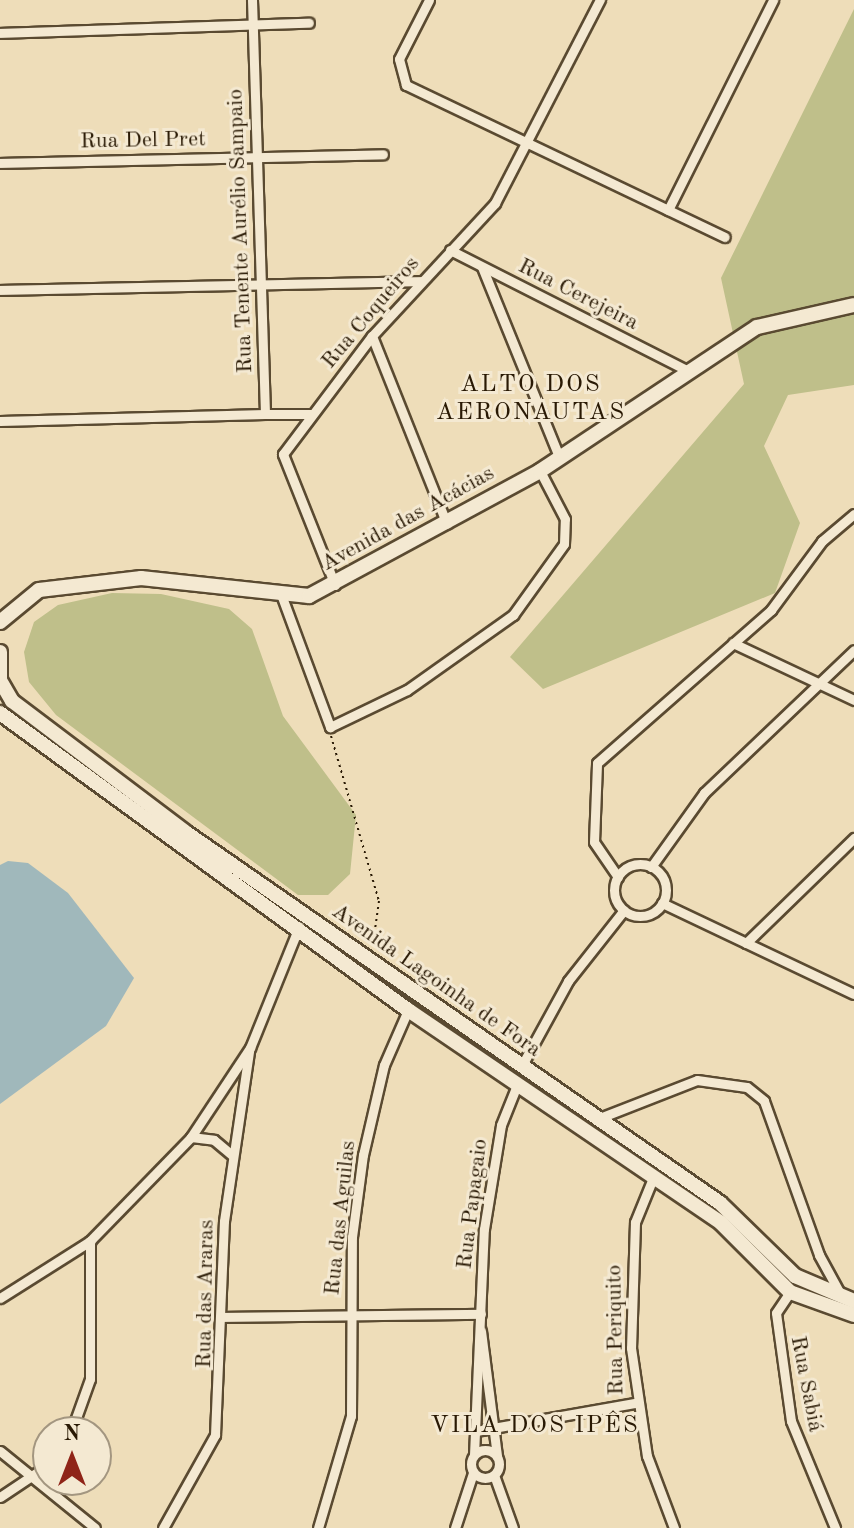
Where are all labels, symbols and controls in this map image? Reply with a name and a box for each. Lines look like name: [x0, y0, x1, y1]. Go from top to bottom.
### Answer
street label: Rua Tenente Aurélio Sampaio: [223, 88, 259, 374]
street label: Rua Del Pret: [80, 127, 206, 155]
street label: Rua Coqueiros: [316, 251, 426, 375]
street label: Rua Cerejeira: [513, 253, 643, 337]
district label: ALTO DOS AERONAUTAS: [436, 372, 626, 428]
street label: Avenida das Acácias: [317, 460, 499, 578]
street label: Avenida Lagoinha de Fora: [326, 899, 546, 1063]
street label: Rua Papagaio: [452, 1137, 494, 1271]
street label: Rua das Aguilas: [320, 1139, 362, 1297]
street label: Rua das Araras: [192, 1219, 220, 1369]
street label: Rua Periquito: [602, 1264, 630, 1396]
street label: Rua Sabiá: [784, 1334, 828, 1434]
district label: VILA DOS IPÊS: [430, 1413, 640, 1441]
north arrow: [32, 1416, 112, 1496]
text: N: [64, 1423, 80, 1445]

